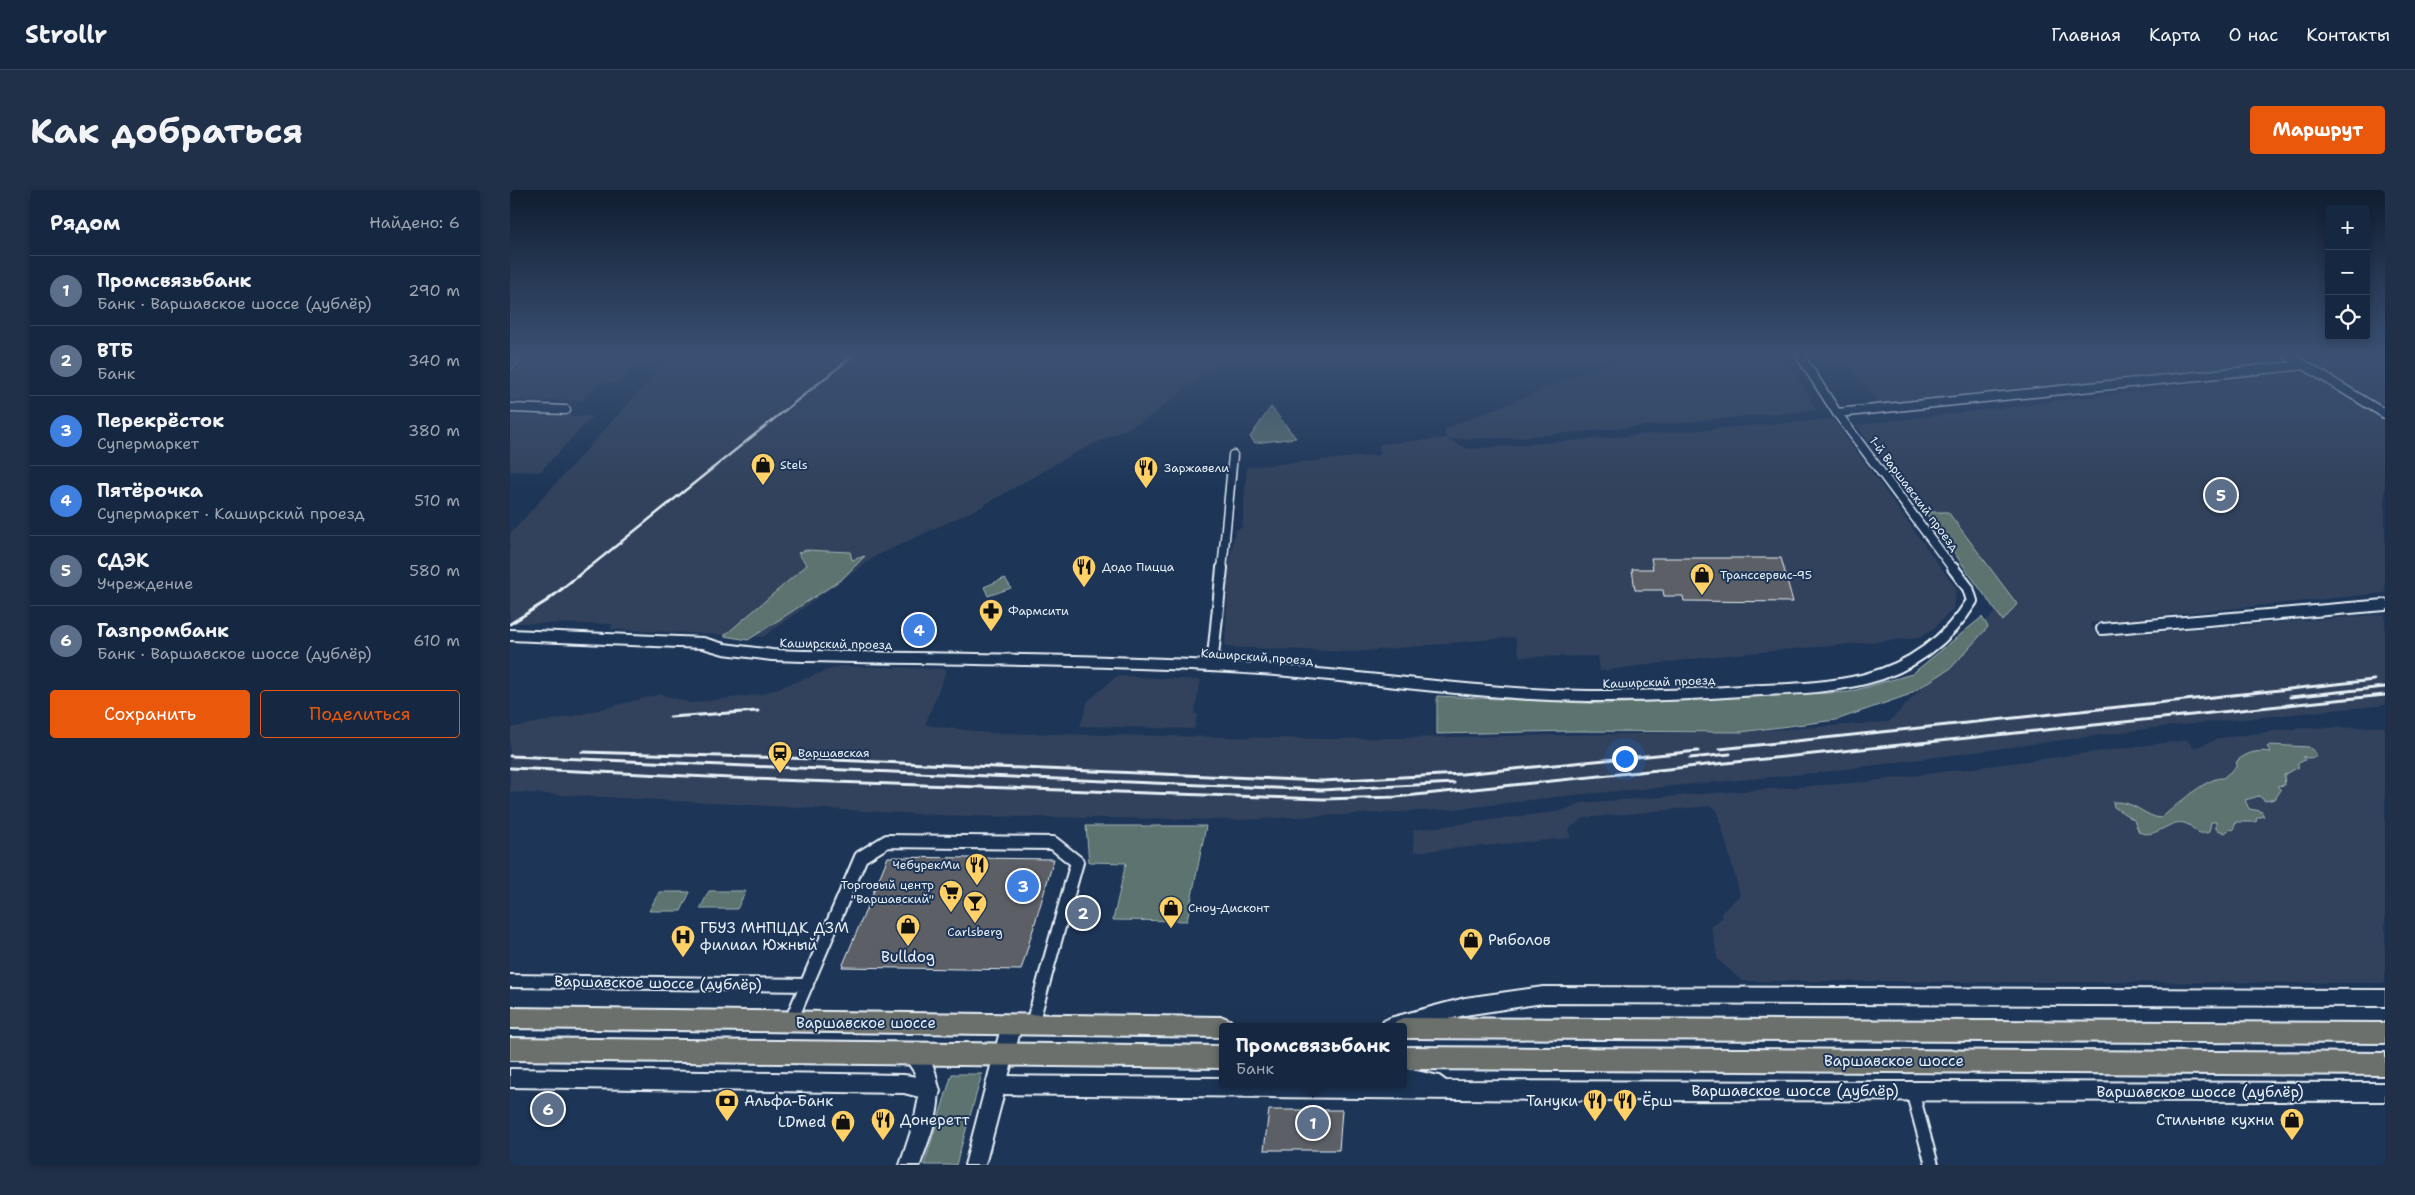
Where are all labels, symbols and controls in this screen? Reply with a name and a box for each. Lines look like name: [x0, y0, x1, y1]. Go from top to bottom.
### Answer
text: Strollr: [25, 19, 107, 51]
text: Главная: [2051, 23, 2121, 47]
text: Карта: [2149, 23, 2201, 47]
text: О нас: [2229, 23, 2278, 47]
text: Контакты: [2306, 23, 2390, 47]
button: Маршрут: [2250, 106, 2385, 154]
text: Как добраться: [30, 107, 303, 154]
map controls: [2325, 205, 2370, 340]
button: +: [2325, 205, 2370, 250]
text: Рядом: [50, 209, 120, 237]
text: Найдено: 6: [369, 212, 460, 233]
button: −: [2325, 250, 2370, 295]
text: Промсвязьбанк: [97, 268, 252, 293]
text: 1: [62, 280, 70, 301]
text: 290 m: [408, 280, 460, 301]
text: Банк · Варшавское шоссе (дублёр): [97, 293, 372, 314]
button: locate: [2325, 295, 2370, 340]
text: ВТБ: [97, 338, 133, 363]
text: 2: [60, 350, 72, 371]
text: 340 m: [408, 350, 460, 371]
text: Банк: [97, 363, 135, 384]
text: Перекрёсток: [97, 408, 224, 433]
text: 3: [60, 420, 72, 441]
text: 380 m: [408, 420, 460, 441]
text: Супермаркет: [97, 433, 199, 454]
street label: 1-й Варшавский проезд: [1866, 433, 1963, 555]
shop icon: Stels: [750, 452, 776, 486]
restaurant icon: Заржавели: [1133, 455, 1159, 489]
place label: Stels: [780, 457, 808, 473]
place label: Заржавели: [1164, 460, 1229, 476]
pin: 5: [2205, 476, 2237, 514]
text: Пятёрочка: [97, 478, 203, 503]
text: 4: [60, 490, 72, 511]
text: 510 m: [414, 490, 460, 511]
text: Супермаркет · Каширский проезд: [97, 503, 365, 524]
text: СДЭК: [97, 548, 149, 573]
restaurant icon: Додо Пицца: [1071, 554, 1097, 588]
place label: Додо Пицца: [1102, 559, 1175, 575]
text: 5: [61, 560, 71, 581]
text: 580 m: [409, 560, 460, 581]
shop icon: Транссервис-95: [1689, 562, 1715, 596]
place label: Транссервис-95: [1720, 567, 1812, 583]
text: Учреждение: [97, 573, 193, 594]
pharmacy icon: Фармсити: [978, 598, 1004, 632]
place label: Фармсити: [1008, 603, 1069, 619]
pin: 4: [903, 611, 935, 649]
text: Газпромбанк: [97, 618, 229, 643]
text: 6: [60, 630, 72, 651]
text: 610 m: [413, 630, 460, 651]
street label: Каширский проезд: [779, 635, 893, 653]
text: Банк · Варшавское шоссе (дублёр): [97, 643, 372, 664]
street label: Каширский проезд: [1200, 645, 1314, 669]
street label: Каширский проезд: [1602, 672, 1716, 692]
button: Сохранить: [50, 690, 250, 738]
button: Поделиться: [260, 690, 460, 738]
station icon: Варшавская: [767, 740, 793, 774]
place label: Варшавская: [798, 745, 870, 761]
your location: [1612, 746, 1638, 772]
restaurant icon: ЧебурекМи: [964, 852, 990, 886]
place label: ЧебурекМи: [893, 857, 960, 873]
pin: 3: [1007, 867, 1039, 905]
place label: Торговый центр "Варшавский": [841, 877, 934, 907]
supermarket icon: Торговый центр "Варшавский": [938, 879, 964, 913]
bar icon: Carlsberg: [962, 890, 988, 924]
pin: 2: [1067, 894, 1099, 932]
shop icon: Сноу-Дисконт: [1158, 895, 1184, 929]
place label: Сноу-Дисконт: [1188, 900, 1270, 916]
shop icon: Bulldog: [895, 913, 921, 947]
place label: ГБУЗ МНПЦДК ДЗМ филиал Южный: [700, 918, 849, 955]
hospital icon: ГБУЗ МНПЦДК ДЗМ филиал Южный: [670, 924, 696, 958]
place label: Carlsberg: [947, 924, 1003, 940]
shop icon: Рыболов: [1458, 927, 1484, 961]
place label: Рыболов: [1488, 930, 1551, 950]
place label: Bulldog: [881, 947, 935, 967]
street label: Варшавское шоссе (дублёр): [554, 971, 762, 995]
street label: Варшавское шоссе: [796, 1013, 936, 1033]
popup: [1219, 1023, 1407, 1088]
text: Промсвязьбанк: [1236, 1033, 1390, 1058]
street label: Варшавское шоссе: [1824, 1051, 1964, 1071]
text: Банк: [1236, 1058, 1274, 1079]
street label: Варшавское шоссе (дублёр): [1691, 1081, 1899, 1101]
street label: Варшавское шоссе (дублёр): [2096, 1082, 2304, 1102]
bank icon: Альфа-Банк: [714, 1088, 740, 1122]
restaurant icon: Тануки: [1582, 1088, 1608, 1122]
restaurant icon: Ёрш: [1612, 1088, 1638, 1122]
pin: 6: [532, 1090, 564, 1128]
place label: Альфа-Банк: [744, 1091, 833, 1111]
place label: Тануки: [1526, 1091, 1578, 1111]
place label: Ёрш: [1642, 1091, 1673, 1111]
pin: 1: [1297, 1104, 1329, 1142]
restaurant icon: Донеретт: [870, 1107, 896, 1141]
shop icon: Стильные кухни: [2279, 1107, 2305, 1141]
shop icon: LDmed: [830, 1109, 856, 1143]
place label: Донеретт: [900, 1110, 970, 1130]
place label: Стильные кухни: [2156, 1110, 2274, 1130]
place label: LDmed: [778, 1112, 826, 1132]

